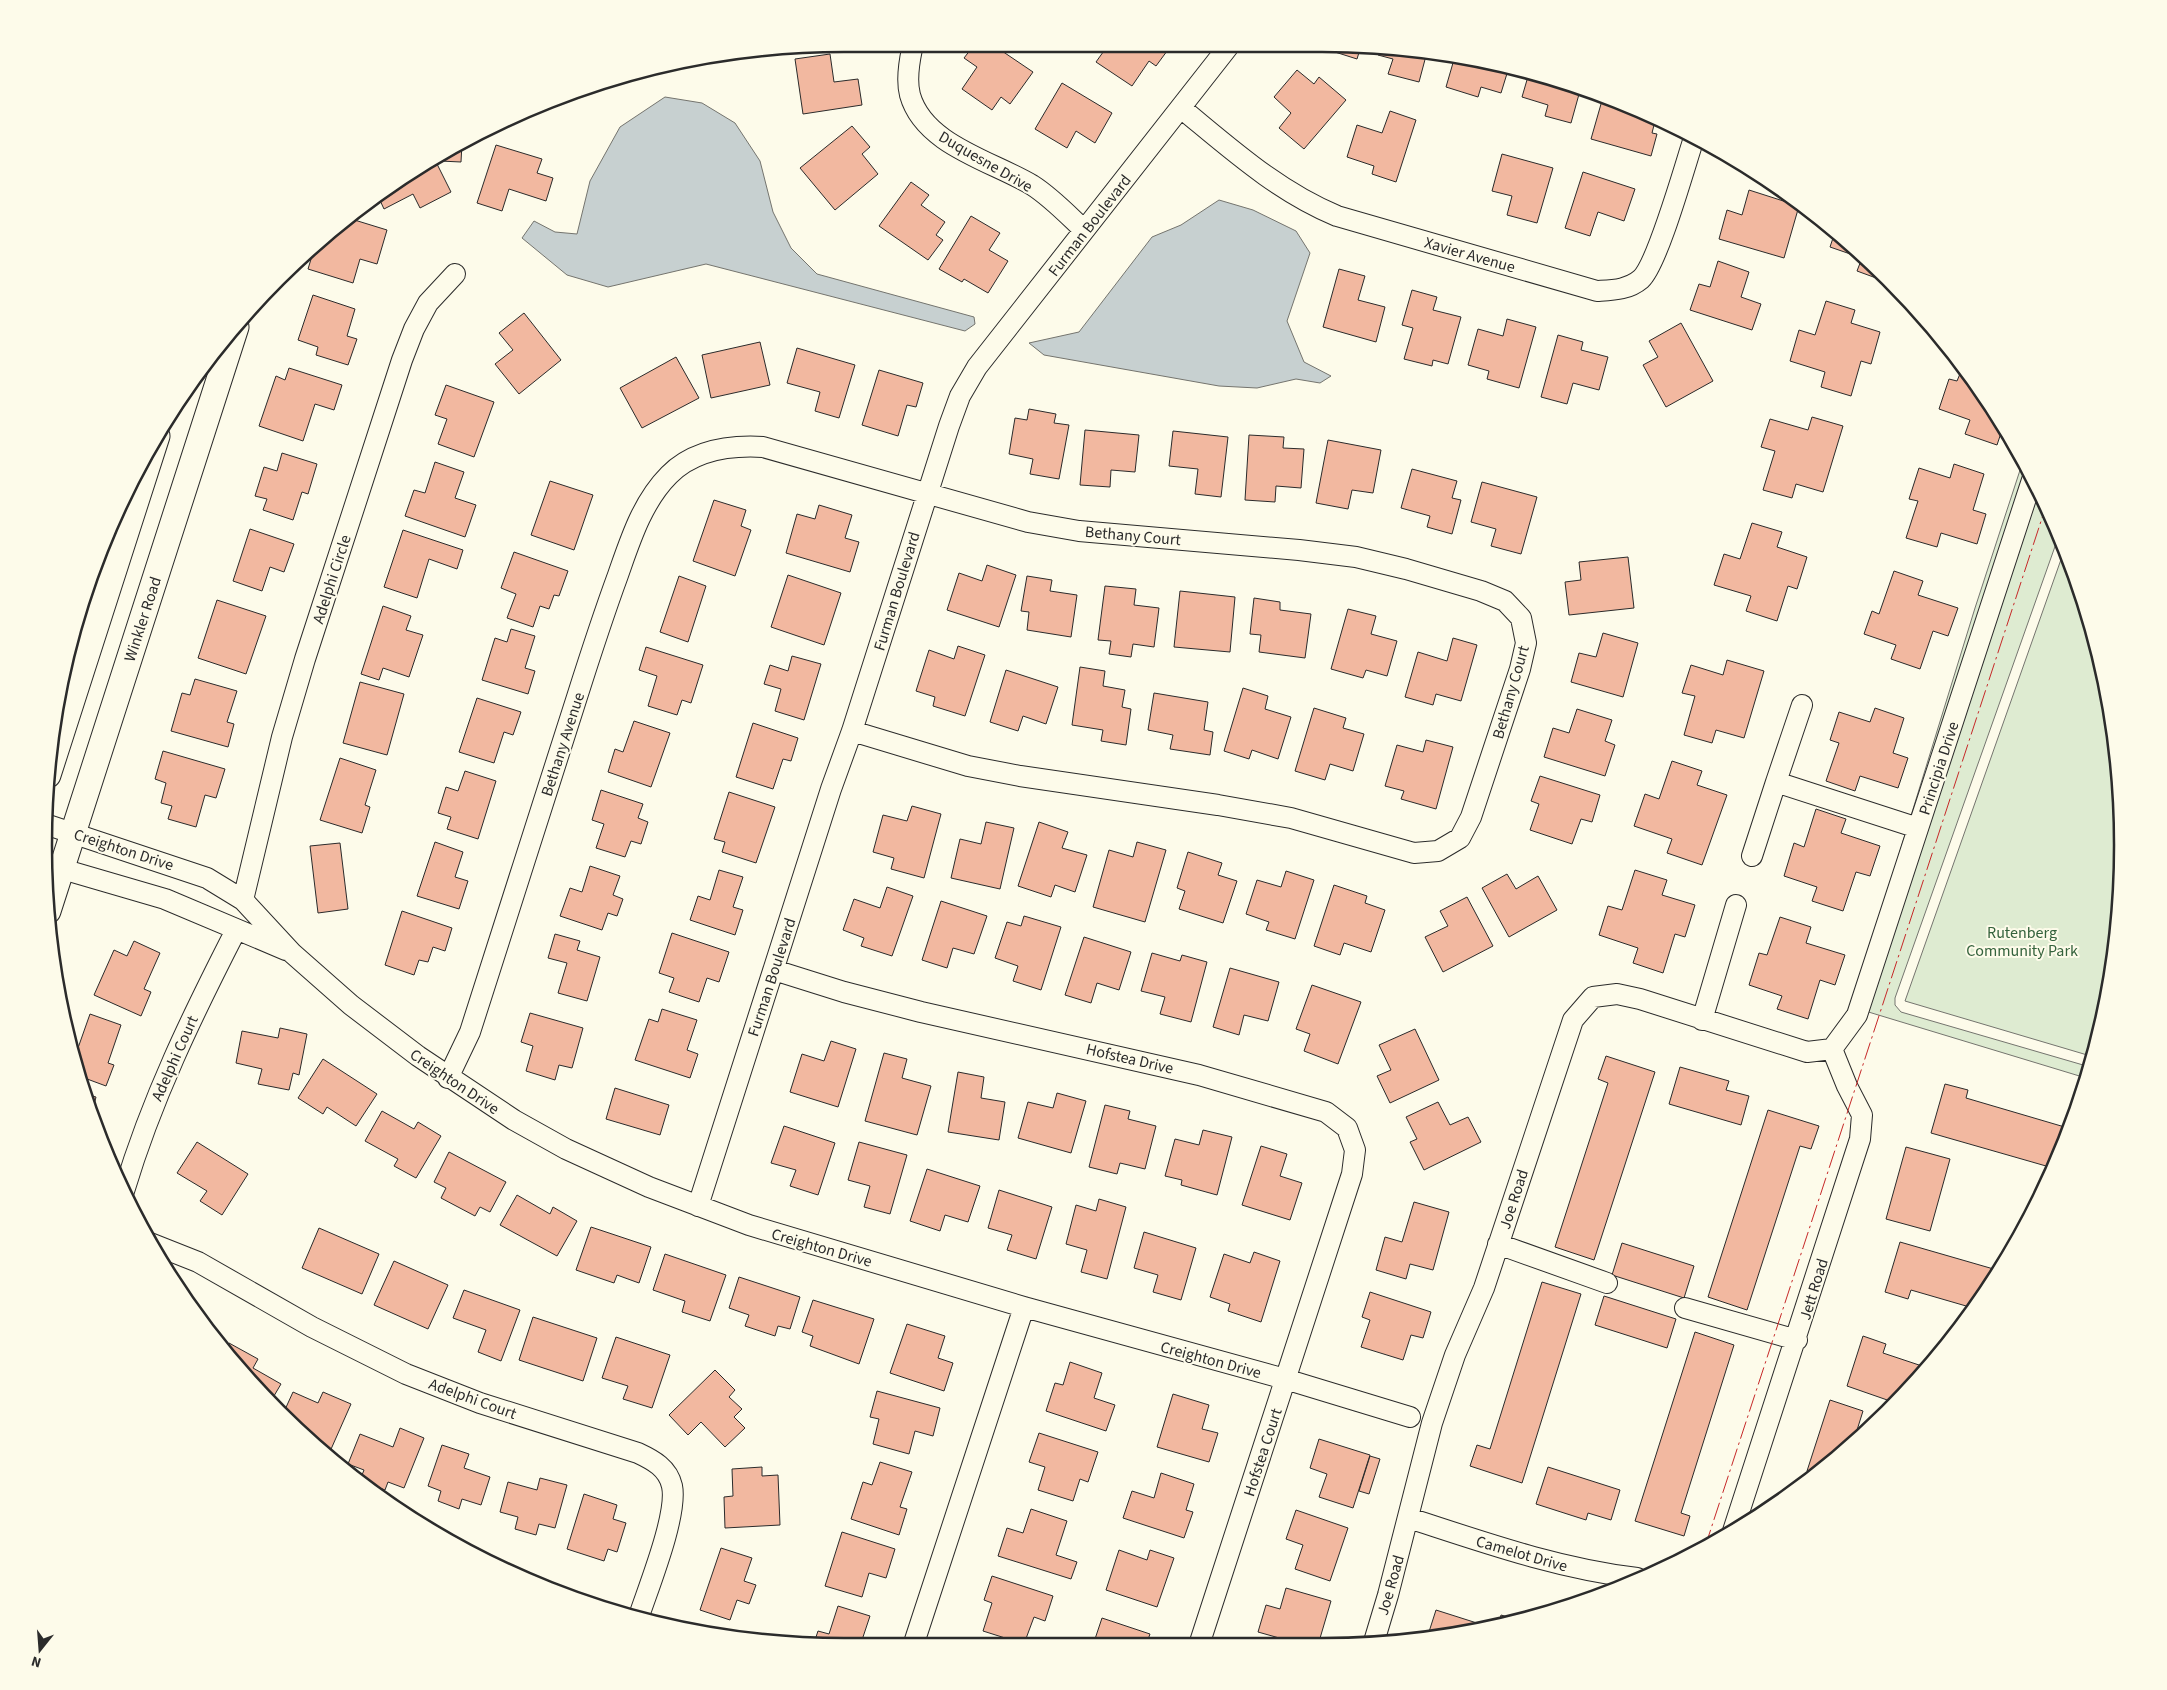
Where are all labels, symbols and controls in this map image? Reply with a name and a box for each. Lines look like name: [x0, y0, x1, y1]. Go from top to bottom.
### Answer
street label: Duquesne Drive: [934, 126, 1037, 198]
street label: Furman Boulevard: [1043, 170, 1136, 281]
street label: Xavier Avenue: [1422, 231, 1518, 278]
street label: Bethany Court: [1084, 521, 1182, 551]
street label: Furman Boulevard: [868, 529, 926, 654]
street label: Adelphi Circle: [307, 532, 357, 627]
street label: Winkler Road: [119, 574, 167, 665]
street label: Bethany Court: [1487, 642, 1535, 742]
street label: Bethany Avenue: [536, 689, 590, 799]
street label: Principia Drive: [1913, 719, 1964, 818]
street label: Creighton Drive: [71, 823, 176, 876]
street label: Furman Boulevard: [742, 915, 802, 1039]
park label: Rutenberg Community Park: [1966, 922, 2078, 962]
street label: Adelphi Court: [146, 1011, 204, 1105]
street label: Hofstea Drive: [1084, 1038, 1176, 1080]
street label: Creighton Drive: [405, 1044, 504, 1120]
street label: Joe Road: [1494, 1167, 1534, 1232]
street label: Creighton Drive: [769, 1223, 875, 1273]
street label: Jett Road: [1794, 1256, 1834, 1323]
street label: Creighton Drive: [1158, 1336, 1264, 1384]
street label: Adelphi Court: [426, 1373, 520, 1425]
street label: Hofstea Court: [1238, 1405, 1288, 1499]
street label: Camelot Drive: [1473, 1530, 1570, 1578]
street label: Joe Road: [1372, 1553, 1410, 1618]
north arrow: [15, 1625, 65, 1675]
text: N: [29, 1651, 44, 1672]

